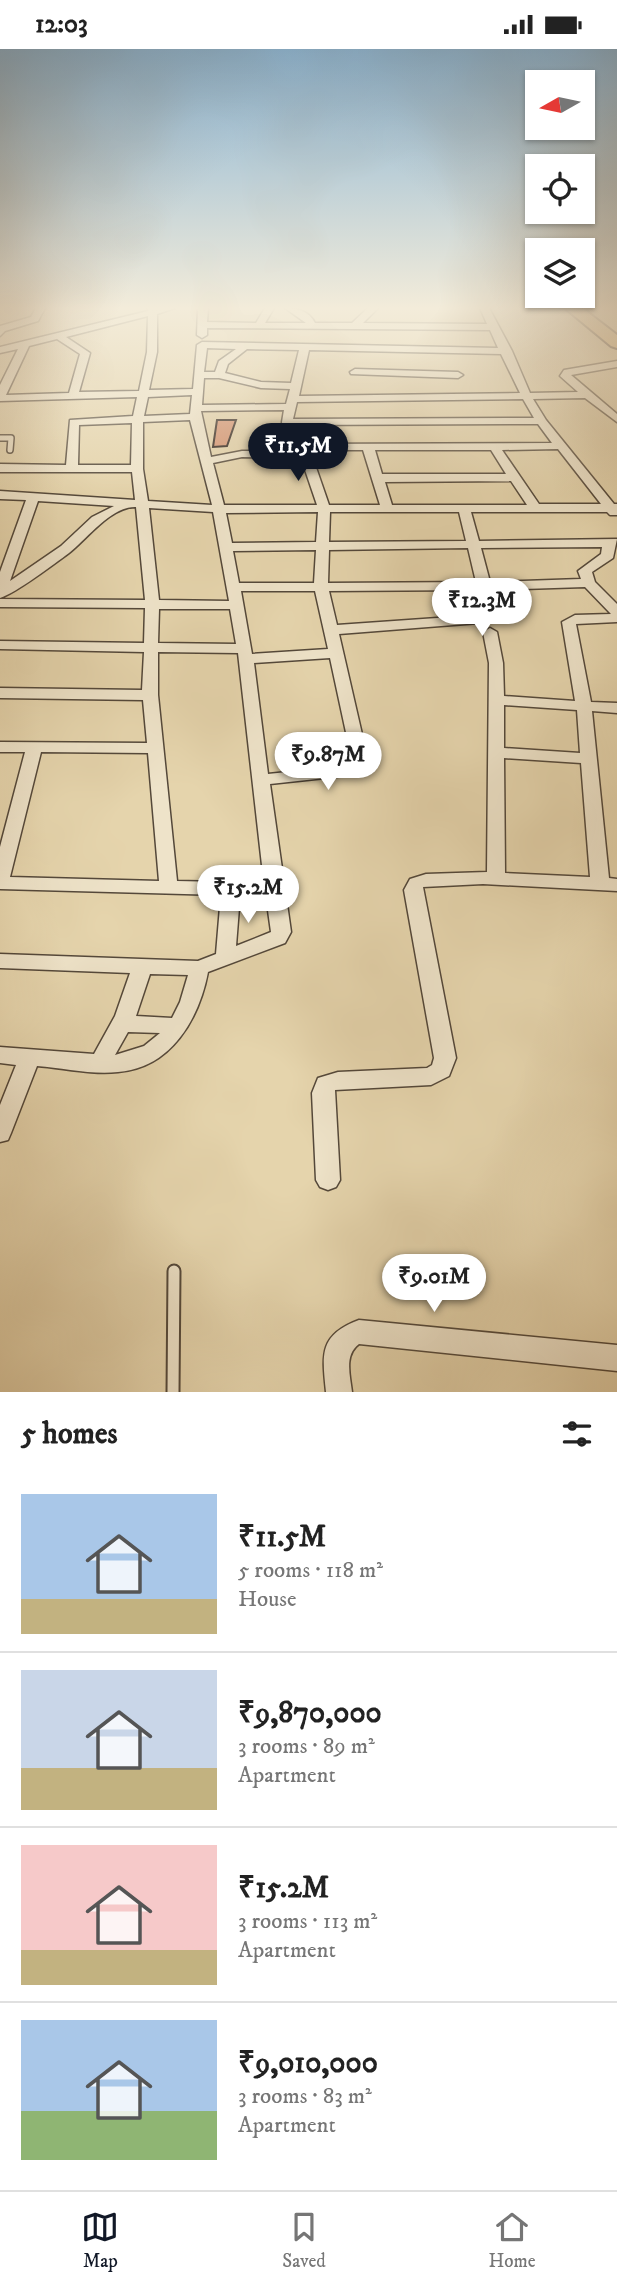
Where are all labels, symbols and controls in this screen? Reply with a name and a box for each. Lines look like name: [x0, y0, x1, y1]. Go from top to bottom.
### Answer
text: 12:03: [35, 8, 88, 41]
north arrow: [525, 70, 595, 140]
map controls: [525, 70, 595, 308]
button: locate: [525, 154, 595, 224]
button: layers: [525, 238, 595, 308]
pin: ₹11.5M: [241, 423, 355, 483]
text: ₹11.5M: [264, 431, 332, 460]
pin: ₹12.3M: [425, 579, 539, 638]
text: ₹12.3M: [448, 586, 516, 615]
pin: ₹9.87M: [271, 733, 385, 792]
text: ₹9.87M: [291, 740, 365, 769]
pin: ₹15.2M: [191, 865, 305, 925]
text: ₹15.2M: [213, 873, 283, 902]
pin: ₹9.01M: [377, 1255, 491, 1314]
text: ₹9.01M: [398, 1262, 470, 1291]
icon: filters: [558, 1415, 596, 1453]
text: 5 homes: [21, 1416, 117, 1453]
text: ₹11.5M: [238, 1519, 326, 1556]
icon: home: [77, 1522, 161, 1606]
text: 5 rooms · 118 m²: [238, 1556, 383, 1585]
text: House: [238, 1585, 296, 1614]
text: ₹9,870,000: [238, 1695, 382, 1732]
icon: home: [77, 1698, 161, 1782]
text: 3 rooms · 89 m²: [238, 1732, 375, 1761]
text: Apartment: [238, 1761, 336, 1790]
text: ₹15.2M: [238, 1870, 329, 1907]
icon: home: [77, 1873, 161, 1957]
text: 3 rooms · 113 m²: [238, 1907, 377, 1936]
text: Apartment: [238, 1936, 336, 1965]
text: ₹9,010,000: [238, 2045, 378, 2082]
icon: home: [77, 2048, 161, 2132]
text: 3 rooms · 83 m²: [238, 2082, 372, 2111]
text: Apartment: [238, 2111, 336, 2140]
tab: Map: [81, 2208, 119, 2273]
tab: Saved: [282, 2208, 326, 2273]
tab: Home: [489, 2208, 536, 2273]

